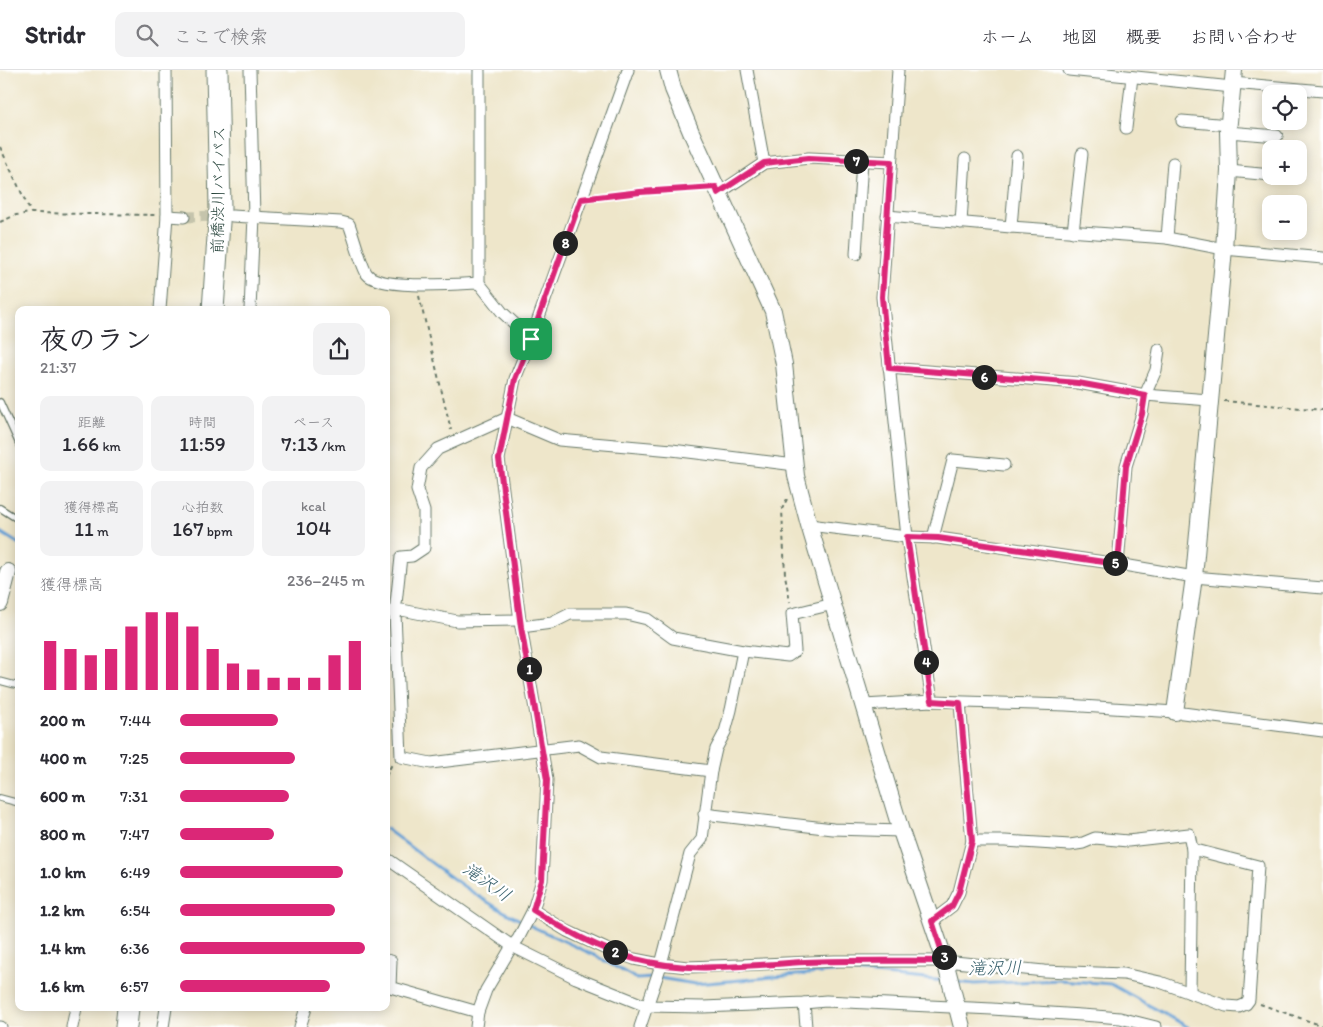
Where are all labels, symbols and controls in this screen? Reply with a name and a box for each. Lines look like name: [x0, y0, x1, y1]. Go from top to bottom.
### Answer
search box: [115, 12, 465, 57]
text: Stridr: [25, 20, 85, 49]
icon: search: [133, 21, 161, 49]
text: ここで検索: [173, 25, 268, 48]
text: ホーム: [981, 26, 1034, 48]
text: 地図: [1062, 26, 1098, 48]
text: 概要: [1126, 26, 1162, 48]
text: お問い合わせ: [1190, 26, 1298, 48]
map controls: [1262, 85, 1307, 240]
button: locate: [1262, 85, 1307, 130]
street label: 前橋渋川バイパス: [207, 126, 229, 254]
button: +: [1262, 140, 1307, 185]
pin: 7: [844, 148, 868, 174]
text: 7: [853, 153, 860, 170]
button: −: [1262, 195, 1307, 240]
pin: 8: [552, 230, 578, 256]
text: 8: [562, 235, 569, 252]
pin: [510, 318, 552, 360]
text: 夜のラン: [40, 322, 152, 356]
button: share: [313, 323, 365, 375]
icon: arrive: [517, 325, 545, 353]
text: 21:37: [40, 358, 76, 377]
pin: 6: [972, 364, 996, 390]
text: 6: [981, 369, 988, 386]
text: 距離: [78, 414, 106, 431]
text: 時間: [189, 414, 217, 431]
text: ペース: [293, 414, 334, 431]
text: 1.66: [62, 431, 99, 456]
text: 11:59: [179, 431, 226, 456]
text: 7:13: [281, 431, 318, 456]
text: km: [99, 438, 121, 455]
text: /km: [318, 438, 346, 455]
text: kcal: [301, 498, 326, 515]
text: 獲得標高: [64, 499, 120, 516]
text: 心拍数: [182, 499, 224, 516]
text: 104: [296, 515, 331, 540]
text: 11: [74, 516, 94, 541]
text: 167: [172, 516, 204, 541]
text: m: [94, 523, 109, 540]
text: bpm: [204, 523, 233, 540]
pin: 5: [1102, 550, 1128, 576]
text: 5: [1112, 555, 1119, 572]
text: 236–245 m: [287, 571, 365, 590]
text: 獲得標高: [40, 575, 104, 594]
pin: 4: [914, 650, 938, 674]
text: 4: [922, 654, 931, 671]
pin: 1: [516, 656, 542, 682]
text: 1: [526, 661, 533, 678]
text: 200 m: [40, 711, 85, 730]
text: 7:44: [120, 711, 151, 730]
text: 400 m: [40, 749, 86, 768]
text: 7:25: [120, 749, 149, 768]
text: 600 m: [40, 787, 85, 806]
text: 7:31: [120, 787, 148, 806]
text: 800 m: [40, 825, 86, 844]
text: 7:47: [120, 825, 149, 844]
water label: 滝沢川: [459, 858, 515, 906]
text: 1.0 km: [40, 863, 86, 882]
text: 6:49: [120, 863, 150, 882]
text: 1.2 km: [40, 901, 85, 920]
text: 6:54: [120, 901, 150, 920]
text: 1.4 km: [40, 939, 86, 958]
text: 6:36: [120, 939, 150, 958]
pin: 2: [602, 940, 628, 964]
text: 2: [612, 944, 619, 961]
pin: 3: [932, 944, 956, 970]
text: 3: [941, 949, 948, 966]
water label: 滝沢川: [968, 957, 1022, 979]
text: 1.6 km: [40, 977, 85, 996]
text: 6:57: [120, 977, 149, 996]

